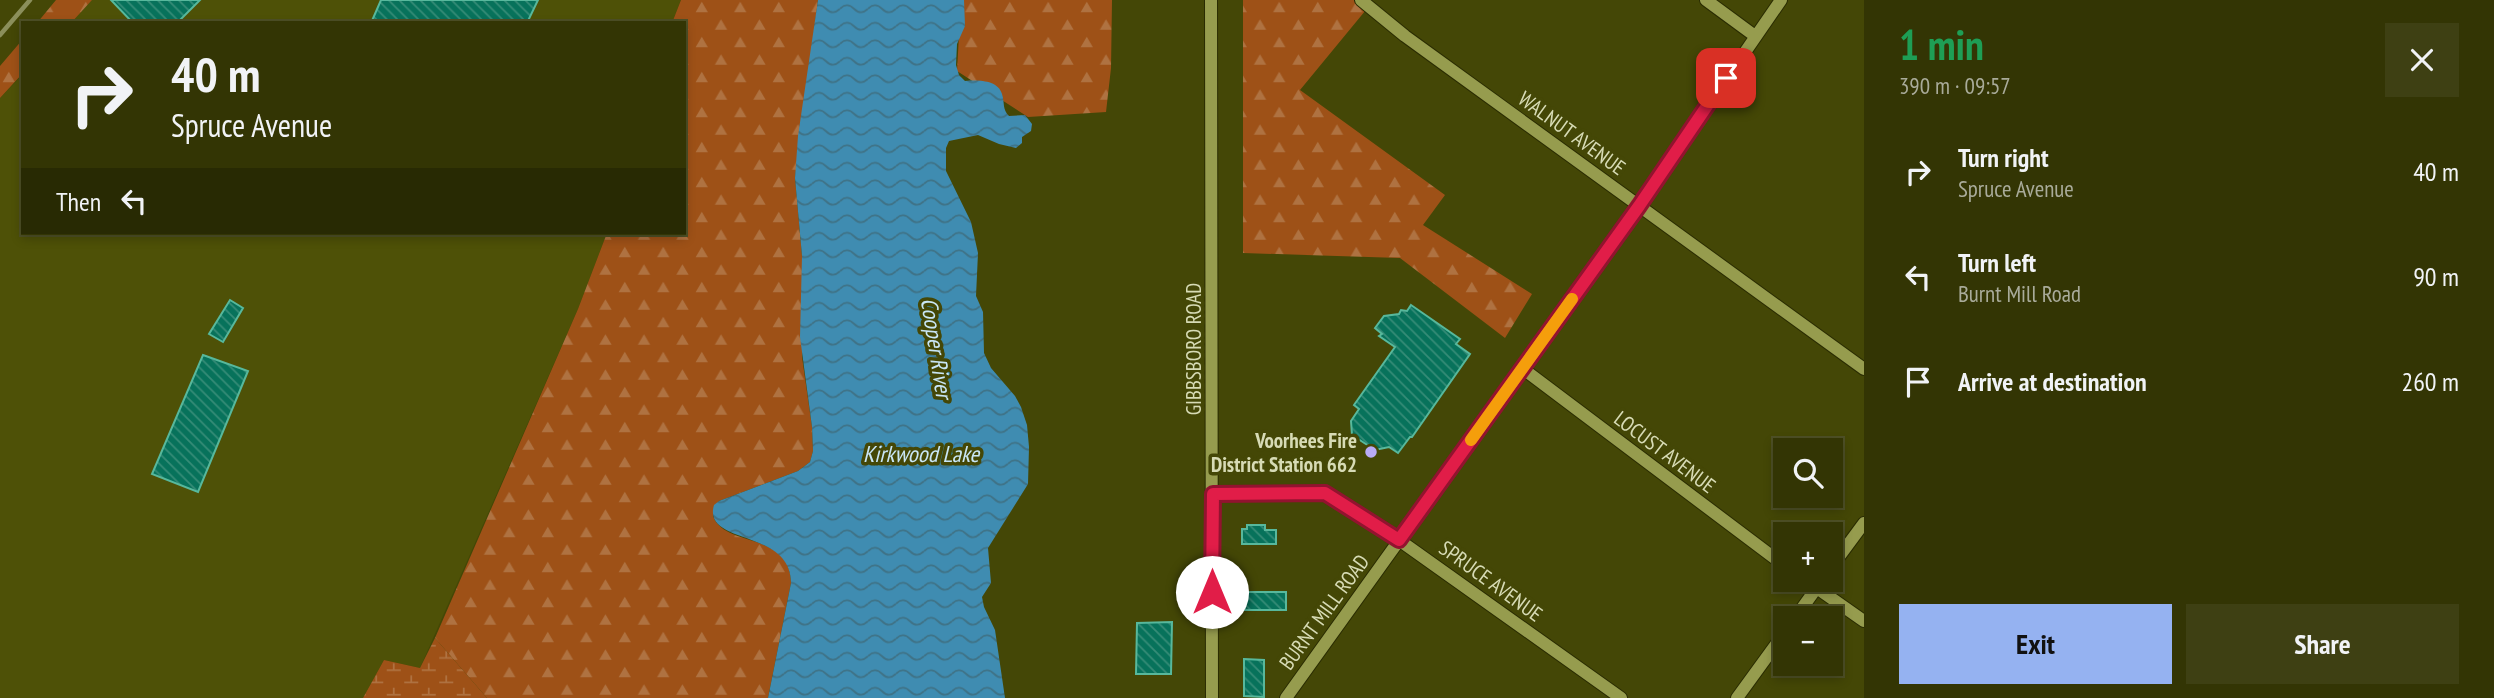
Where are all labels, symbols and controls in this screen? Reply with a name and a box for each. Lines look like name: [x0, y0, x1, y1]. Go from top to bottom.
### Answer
text: 1 min: [1899, 17, 1984, 72]
button: close: [2385, 23, 2459, 97]
text: 40 m: [171, 42, 260, 106]
pin: [1696, 48, 1756, 108]
icon: right: [56, 49, 147, 140]
icon: arrive: [1707, 59, 1745, 97]
text: 390 m · 09:57: [1899, 71, 2011, 100]
street label: WALNUT AVENUE: [1513, 85, 1631, 181]
text: Spruce Avenue: [171, 104, 332, 146]
text: Turn right: [1958, 141, 2049, 174]
icon: right: [1899, 153, 1937, 191]
text: 40 m: [2413, 155, 2459, 188]
text: Spruce Avenue: [1958, 174, 2074, 203]
icon: left: [115, 182, 153, 220]
text: Then: [56, 185, 101, 218]
text: Turn left: [1958, 246, 2036, 279]
icon: left: [1899, 258, 1937, 296]
text: 90 m: [2413, 260, 2459, 293]
text: Burnt Mill Road: [1958, 279, 2081, 308]
street label: GIBBSBORO ROAD: [1180, 283, 1207, 415]
water label: Cooper River: [915, 296, 960, 404]
icon: arrive: [1899, 363, 1937, 401]
text: Arrive at destination: [1958, 365, 2147, 398]
text: 260 m: [2401, 365, 2459, 398]
street label: LOCUST AVENUE: [1609, 405, 1721, 499]
place label: Voorhees Fire District Station 662: [1211, 427, 1357, 478]
map controls: [1773, 438, 1843, 676]
button: search: [1773, 438, 1843, 508]
water label: Kirkwood Lake: [863, 439, 981, 468]
marker: Voorhees Fire District Station 662: [1363, 444, 1379, 460]
button: +: [1773, 522, 1843, 592]
street label: SPRUCE AVENUE: [1434, 534, 1548, 628]
street label: BURNT MILL ROAD: [1273, 549, 1375, 675]
position arrow: [1175, 555, 1249, 629]
button: Exit: [1899, 604, 2172, 684]
button: Share: [2186, 604, 2459, 684]
button: −: [1773, 606, 1843, 676]

